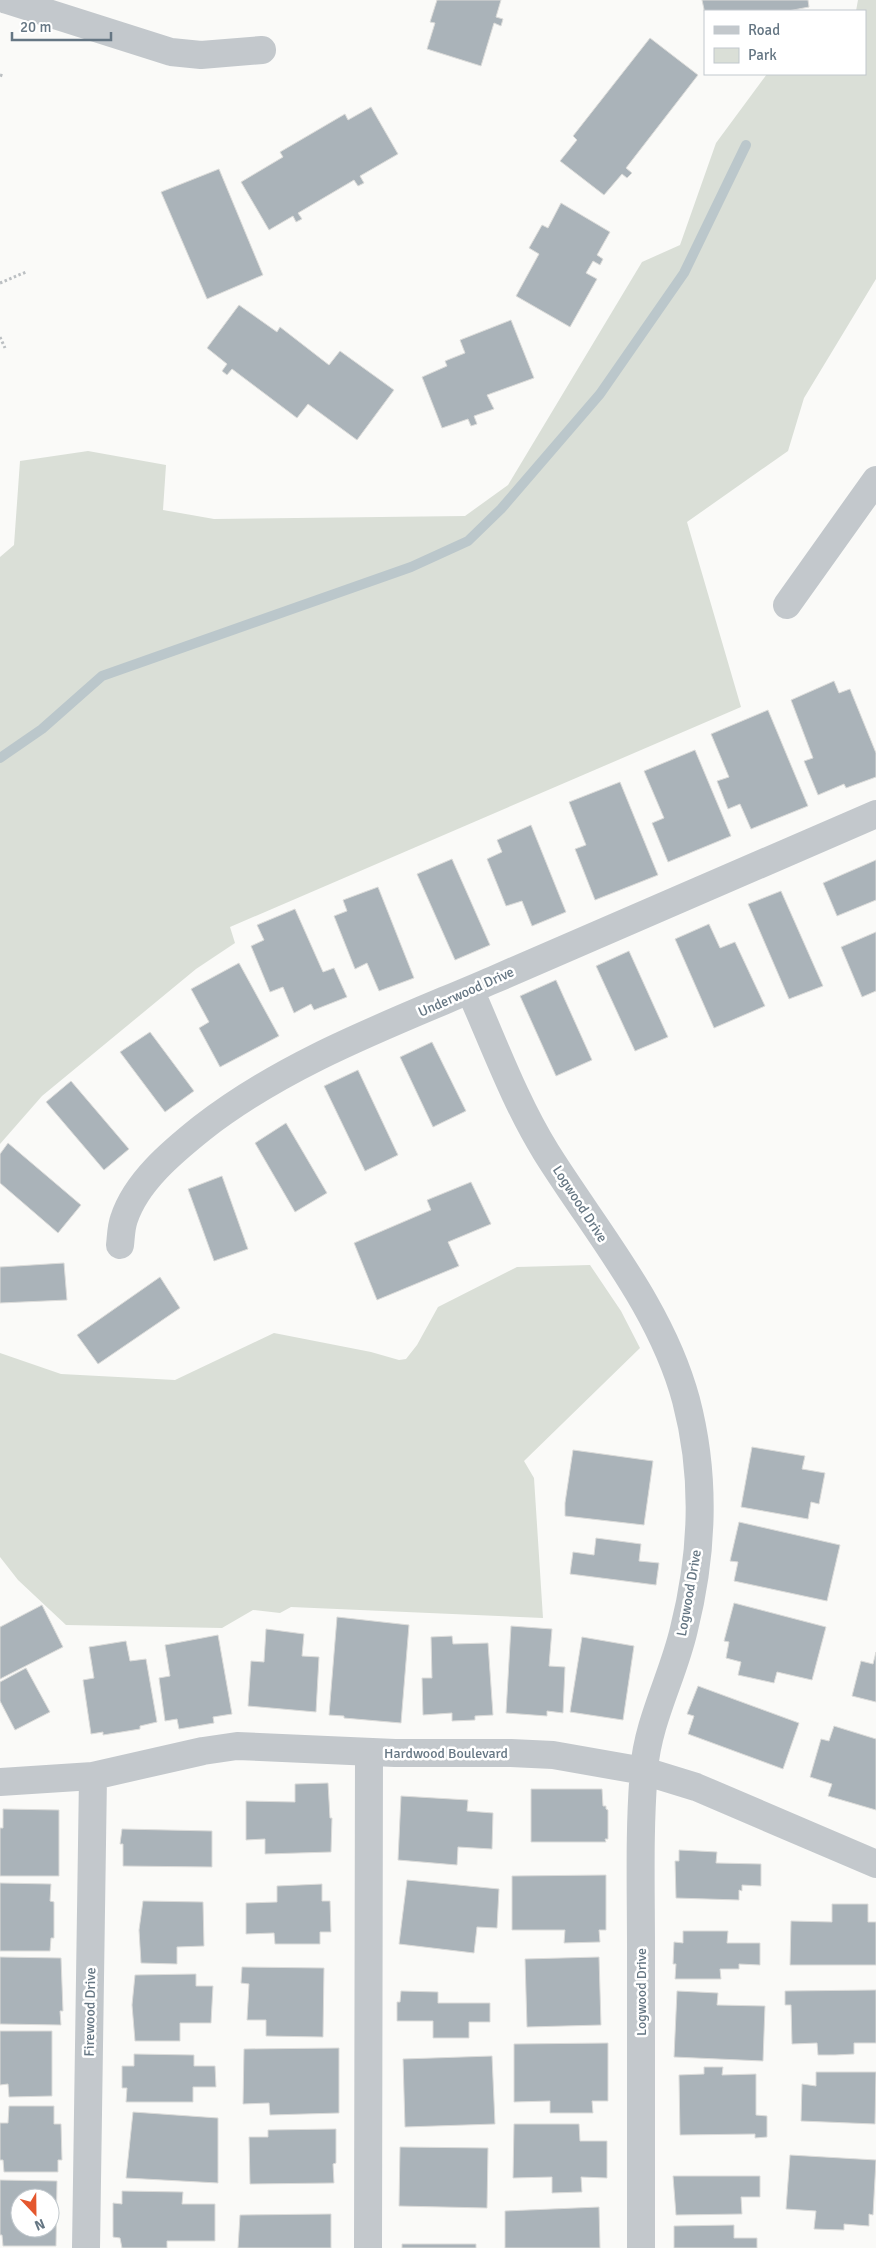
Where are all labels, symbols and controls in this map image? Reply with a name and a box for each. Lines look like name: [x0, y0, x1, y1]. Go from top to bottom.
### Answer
scale bar: [12, 10, 111, 42]
legend: [704, 10, 866, 75]
text: 20 m: [20, 18, 51, 36]
text: Road: [748, 21, 780, 39]
text: Park: [748, 46, 777, 64]
street label: Underwood Drive: [415, 963, 517, 1021]
street label: Logwood Drive: [549, 1163, 611, 1245]
street label: Logwood Drive: [673, 1548, 705, 1638]
street label: Hardwood Boulevard: [384, 1745, 508, 1762]
street label: Logwood Drive: [633, 1948, 650, 2036]
street label: Firewood Drive: [81, 1967, 99, 2057]
north arrow: [10, 2188, 60, 2238]
text: N: [32, 2215, 47, 2234]

